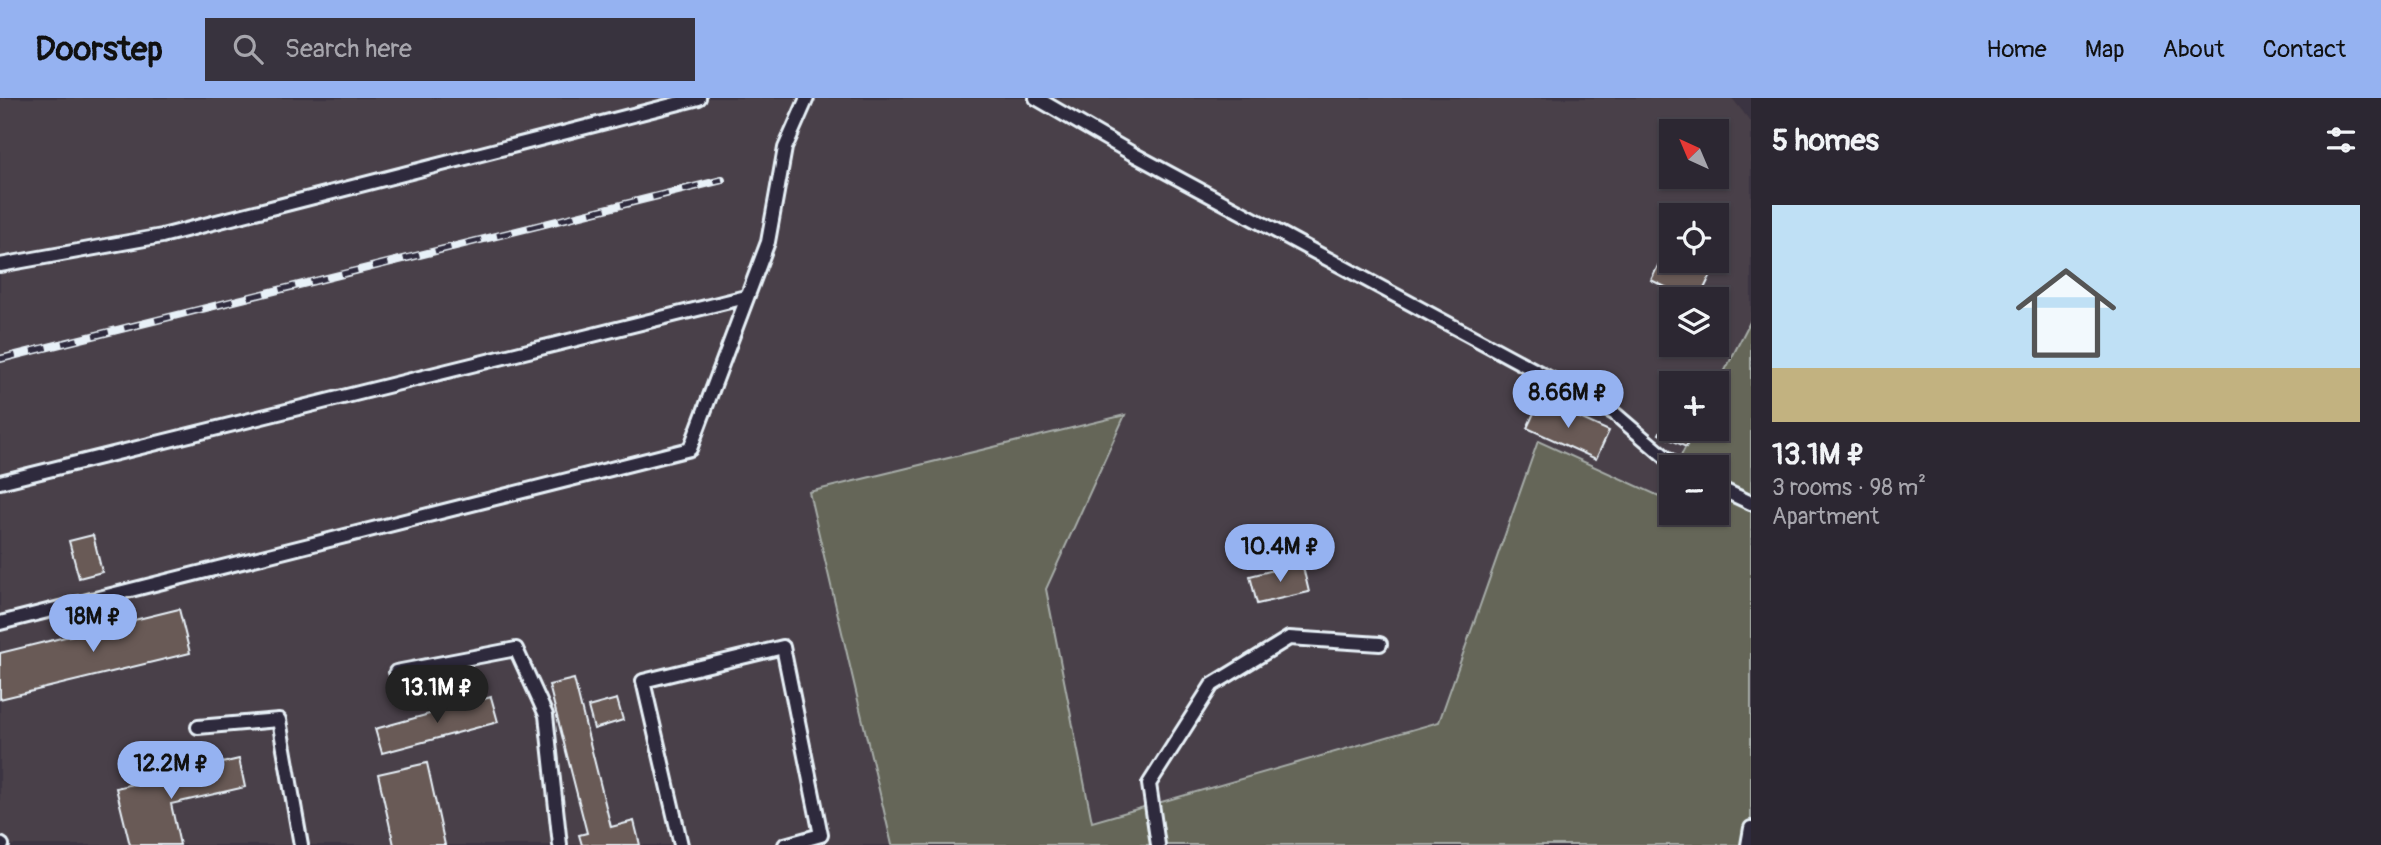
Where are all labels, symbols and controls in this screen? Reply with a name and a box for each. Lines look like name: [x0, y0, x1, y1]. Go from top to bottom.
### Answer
search box: [205, 18, 695, 81]
text: Doorstep: [35, 29, 163, 70]
icon: search: [229, 30, 267, 68]
text: Search here: [285, 33, 412, 65]
text: Home: [1986, 35, 2047, 64]
text: Map: [2085, 35, 2125, 64]
text: About: [2163, 35, 2225, 64]
text: Contact: [2263, 35, 2346, 64]
north arrow: [1659, 119, 1729, 189]
map controls: [1659, 119, 1729, 525]
icon: filters: [2322, 121, 2360, 159]
text: 5 homes: [1772, 122, 1879, 159]
button: locate: [1659, 203, 1729, 273]
icon: home: [2003, 250, 2129, 376]
button: layers: [1659, 287, 1729, 357]
pin: 8.66M ₽: [1503, 370, 1633, 430]
button: +: [1659, 371, 1729, 441]
text: 8.66M ₽: [1529, 378, 1607, 407]
text: 13.1M ₽: [1772, 436, 1865, 473]
button: −: [1659, 455, 1729, 525]
text: 3 rooms · 98 m²: [1772, 473, 1926, 502]
text: Apartment: [1772, 502, 1879, 531]
pin: 10.4M ₽: [1215, 524, 1345, 584]
text: 10.4M ₽: [1241, 532, 1319, 561]
pin: 18M ₽: [44, 594, 142, 654]
text: 18M ₽: [65, 602, 121, 631]
pin: 13.1M ₽: [372, 666, 502, 725]
text: 13.1M ₽: [401, 673, 473, 702]
pin: 12.2M ₽: [106, 742, 236, 801]
text: 12.2M ₽: [133, 749, 209, 778]

